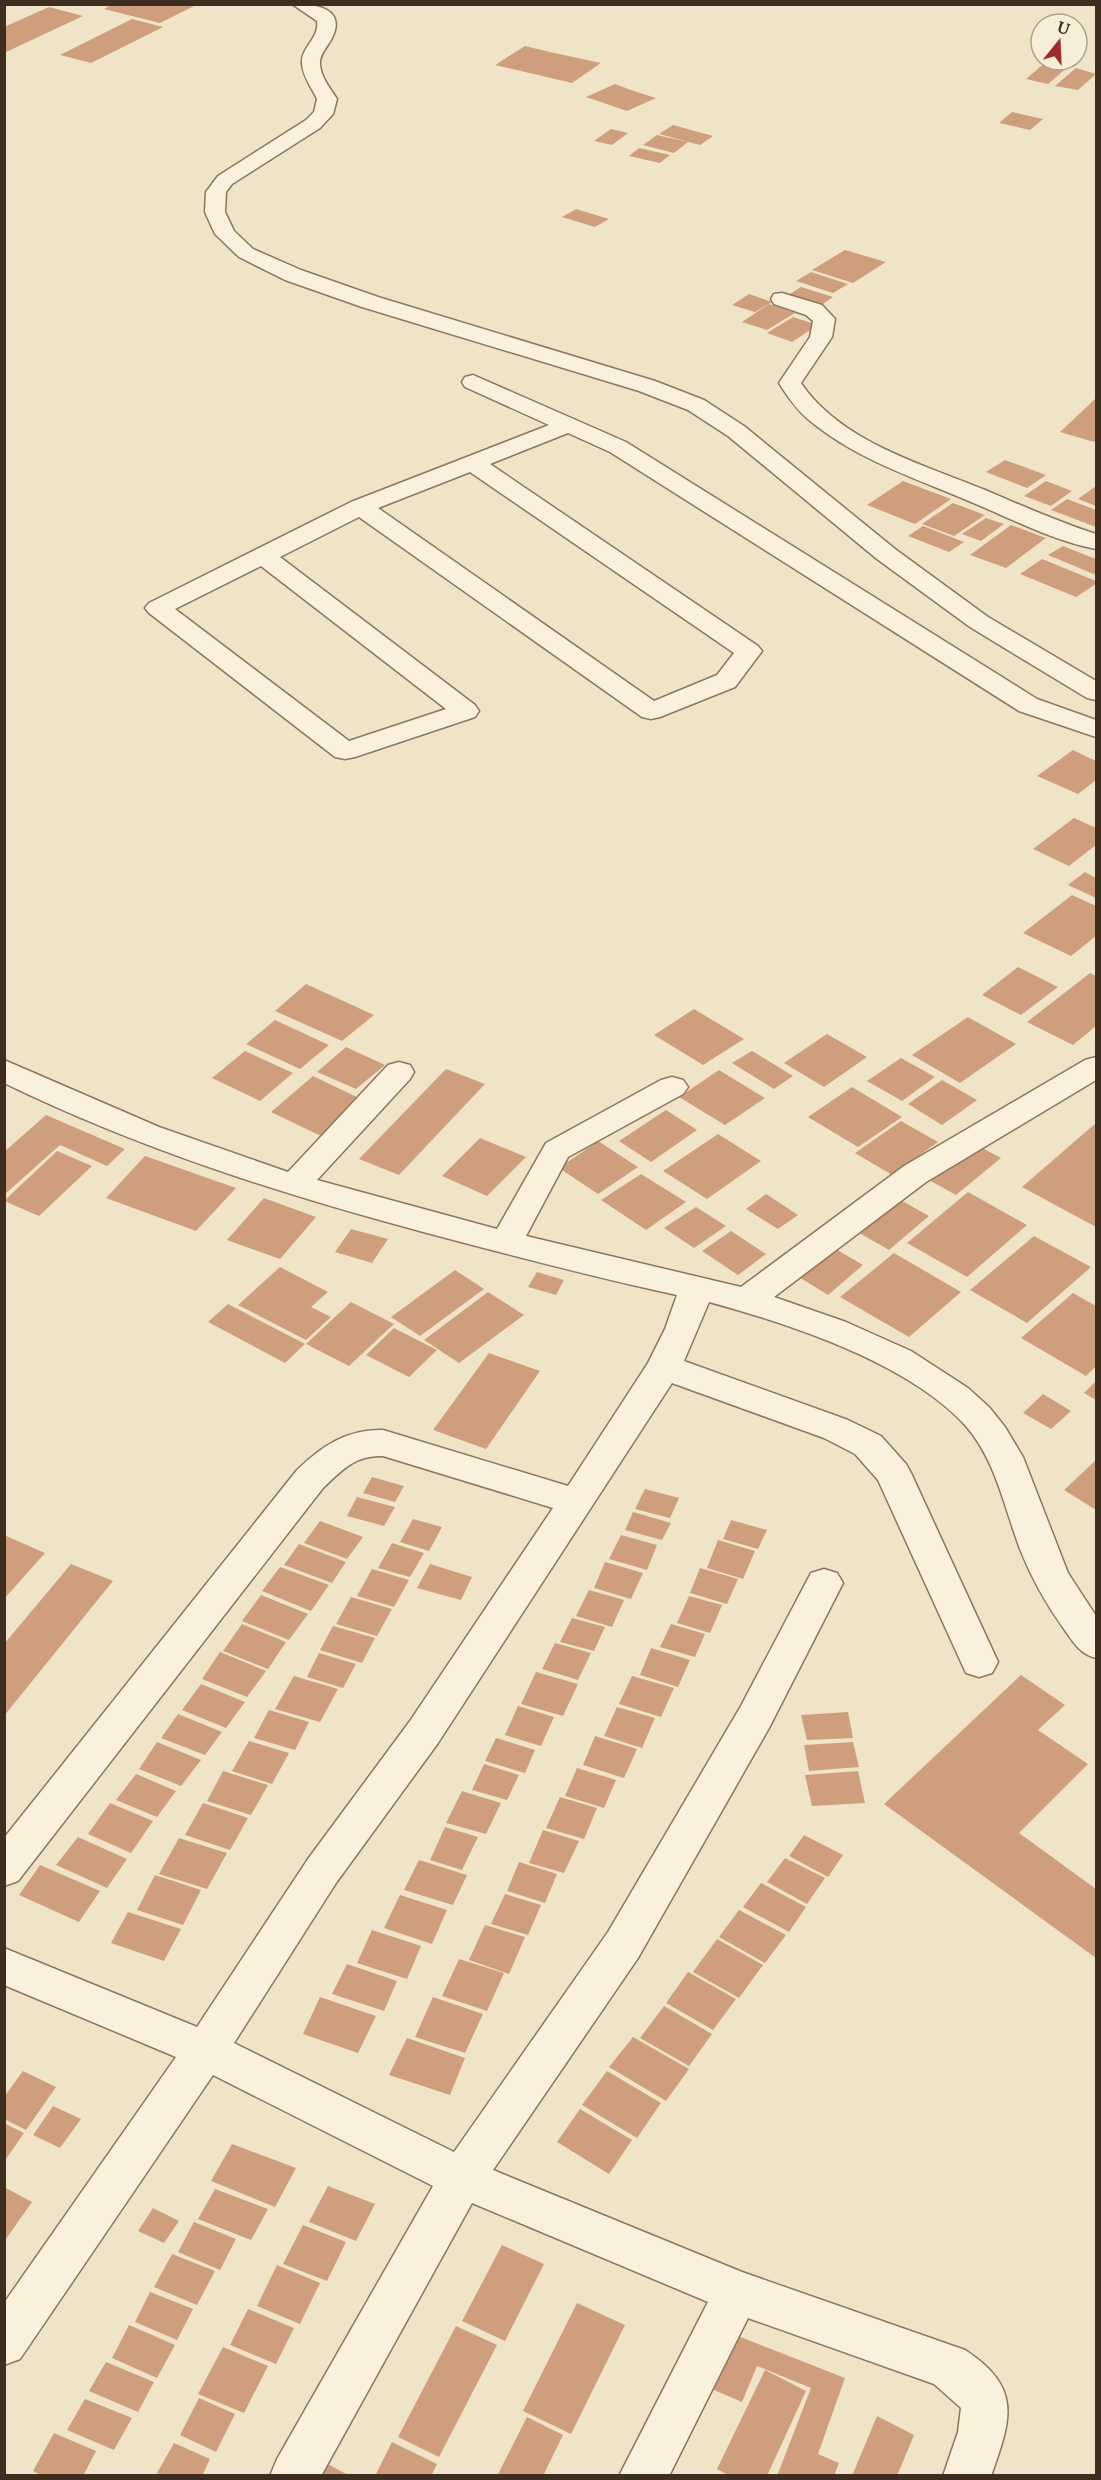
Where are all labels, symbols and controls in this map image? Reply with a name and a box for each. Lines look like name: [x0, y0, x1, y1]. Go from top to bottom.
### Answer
north arrow: [1029, 12, 1089, 72]
text: U: [1055, 16, 1073, 39]

